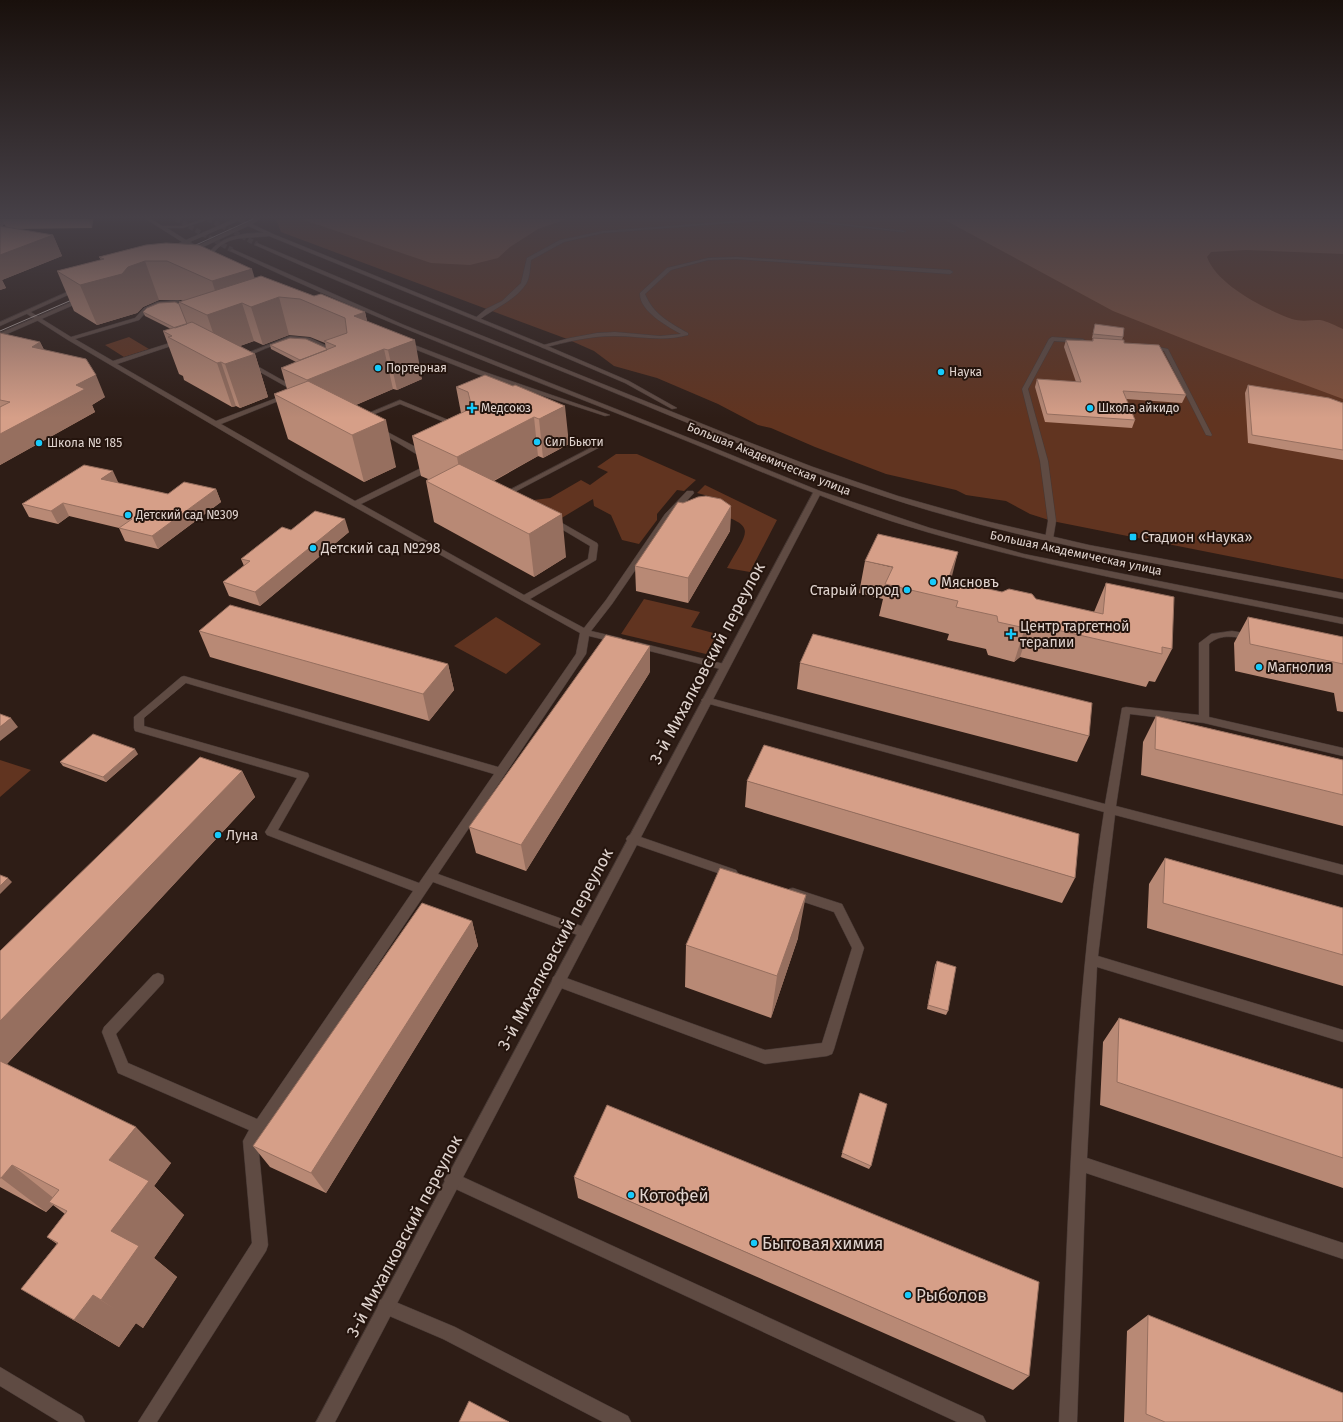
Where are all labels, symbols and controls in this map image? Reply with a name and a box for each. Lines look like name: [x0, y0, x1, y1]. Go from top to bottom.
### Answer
place label: Портерная: [386, 361, 447, 375]
marker: Портерная: [373, 363, 383, 373]
place label: Наука: [949, 365, 982, 379]
marker: Наука: [936, 367, 946, 377]
place label: Медсоюз: [481, 401, 531, 415]
place label: Школа айкидо: [1098, 401, 1180, 415]
marker: Медсоюз: [466, 402, 478, 414]
marker: Школа айкидо: [1085, 403, 1095, 413]
street label: Большая Академическая улица: [685, 420, 853, 498]
place label: Сил Бьюти: [545, 435, 604, 449]
place label: Школа № 185: [47, 436, 122, 450]
marker: Сил Бьюти: [532, 437, 542, 447]
marker: Школа № 185: [34, 438, 44, 448]
place label: Детский сад №309: [135, 508, 239, 522]
marker: Детский сад №309: [123, 510, 133, 520]
street label: Большая Академическая улица: [989, 528, 1163, 578]
place label: Стадион «Наука»: [1141, 529, 1252, 546]
marker: Стадион «Наука»: [1128, 532, 1138, 542]
place label: Детский сад №298: [320, 540, 441, 557]
marker: Детский сад №298: [308, 543, 318, 553]
street label: 3-й Михалковский переулок: [645, 558, 770, 768]
place label: Мясновъ: [941, 574, 999, 591]
marker: Мясновъ: [928, 577, 938, 587]
place label: Старый город: [810, 582, 899, 599]
marker: Старый город: [902, 585, 912, 595]
place label: Центр таргетной терапии: [1020, 618, 1129, 651]
marker: Центр таргетной терапии: [1005, 628, 1017, 640]
place label: Магнолия: [1267, 659, 1332, 676]
marker: Магнолия: [1254, 662, 1264, 672]
place label: Луна: [226, 827, 258, 844]
marker: Луна: [213, 830, 223, 840]
street label: 3-й Михалковский переулок: [493, 844, 618, 1054]
street label: 3-й Михалковский переулок: [342, 1131, 467, 1341]
place label: Котофей: [639, 1185, 709, 1206]
marker: Котофей: [626, 1190, 636, 1200]
place label: Бытовая химия: [762, 1233, 883, 1254]
marker: Бытовая химия: [749, 1238, 759, 1248]
place label: Рыболов: [916, 1285, 987, 1306]
marker: Рыболов: [903, 1290, 913, 1300]

